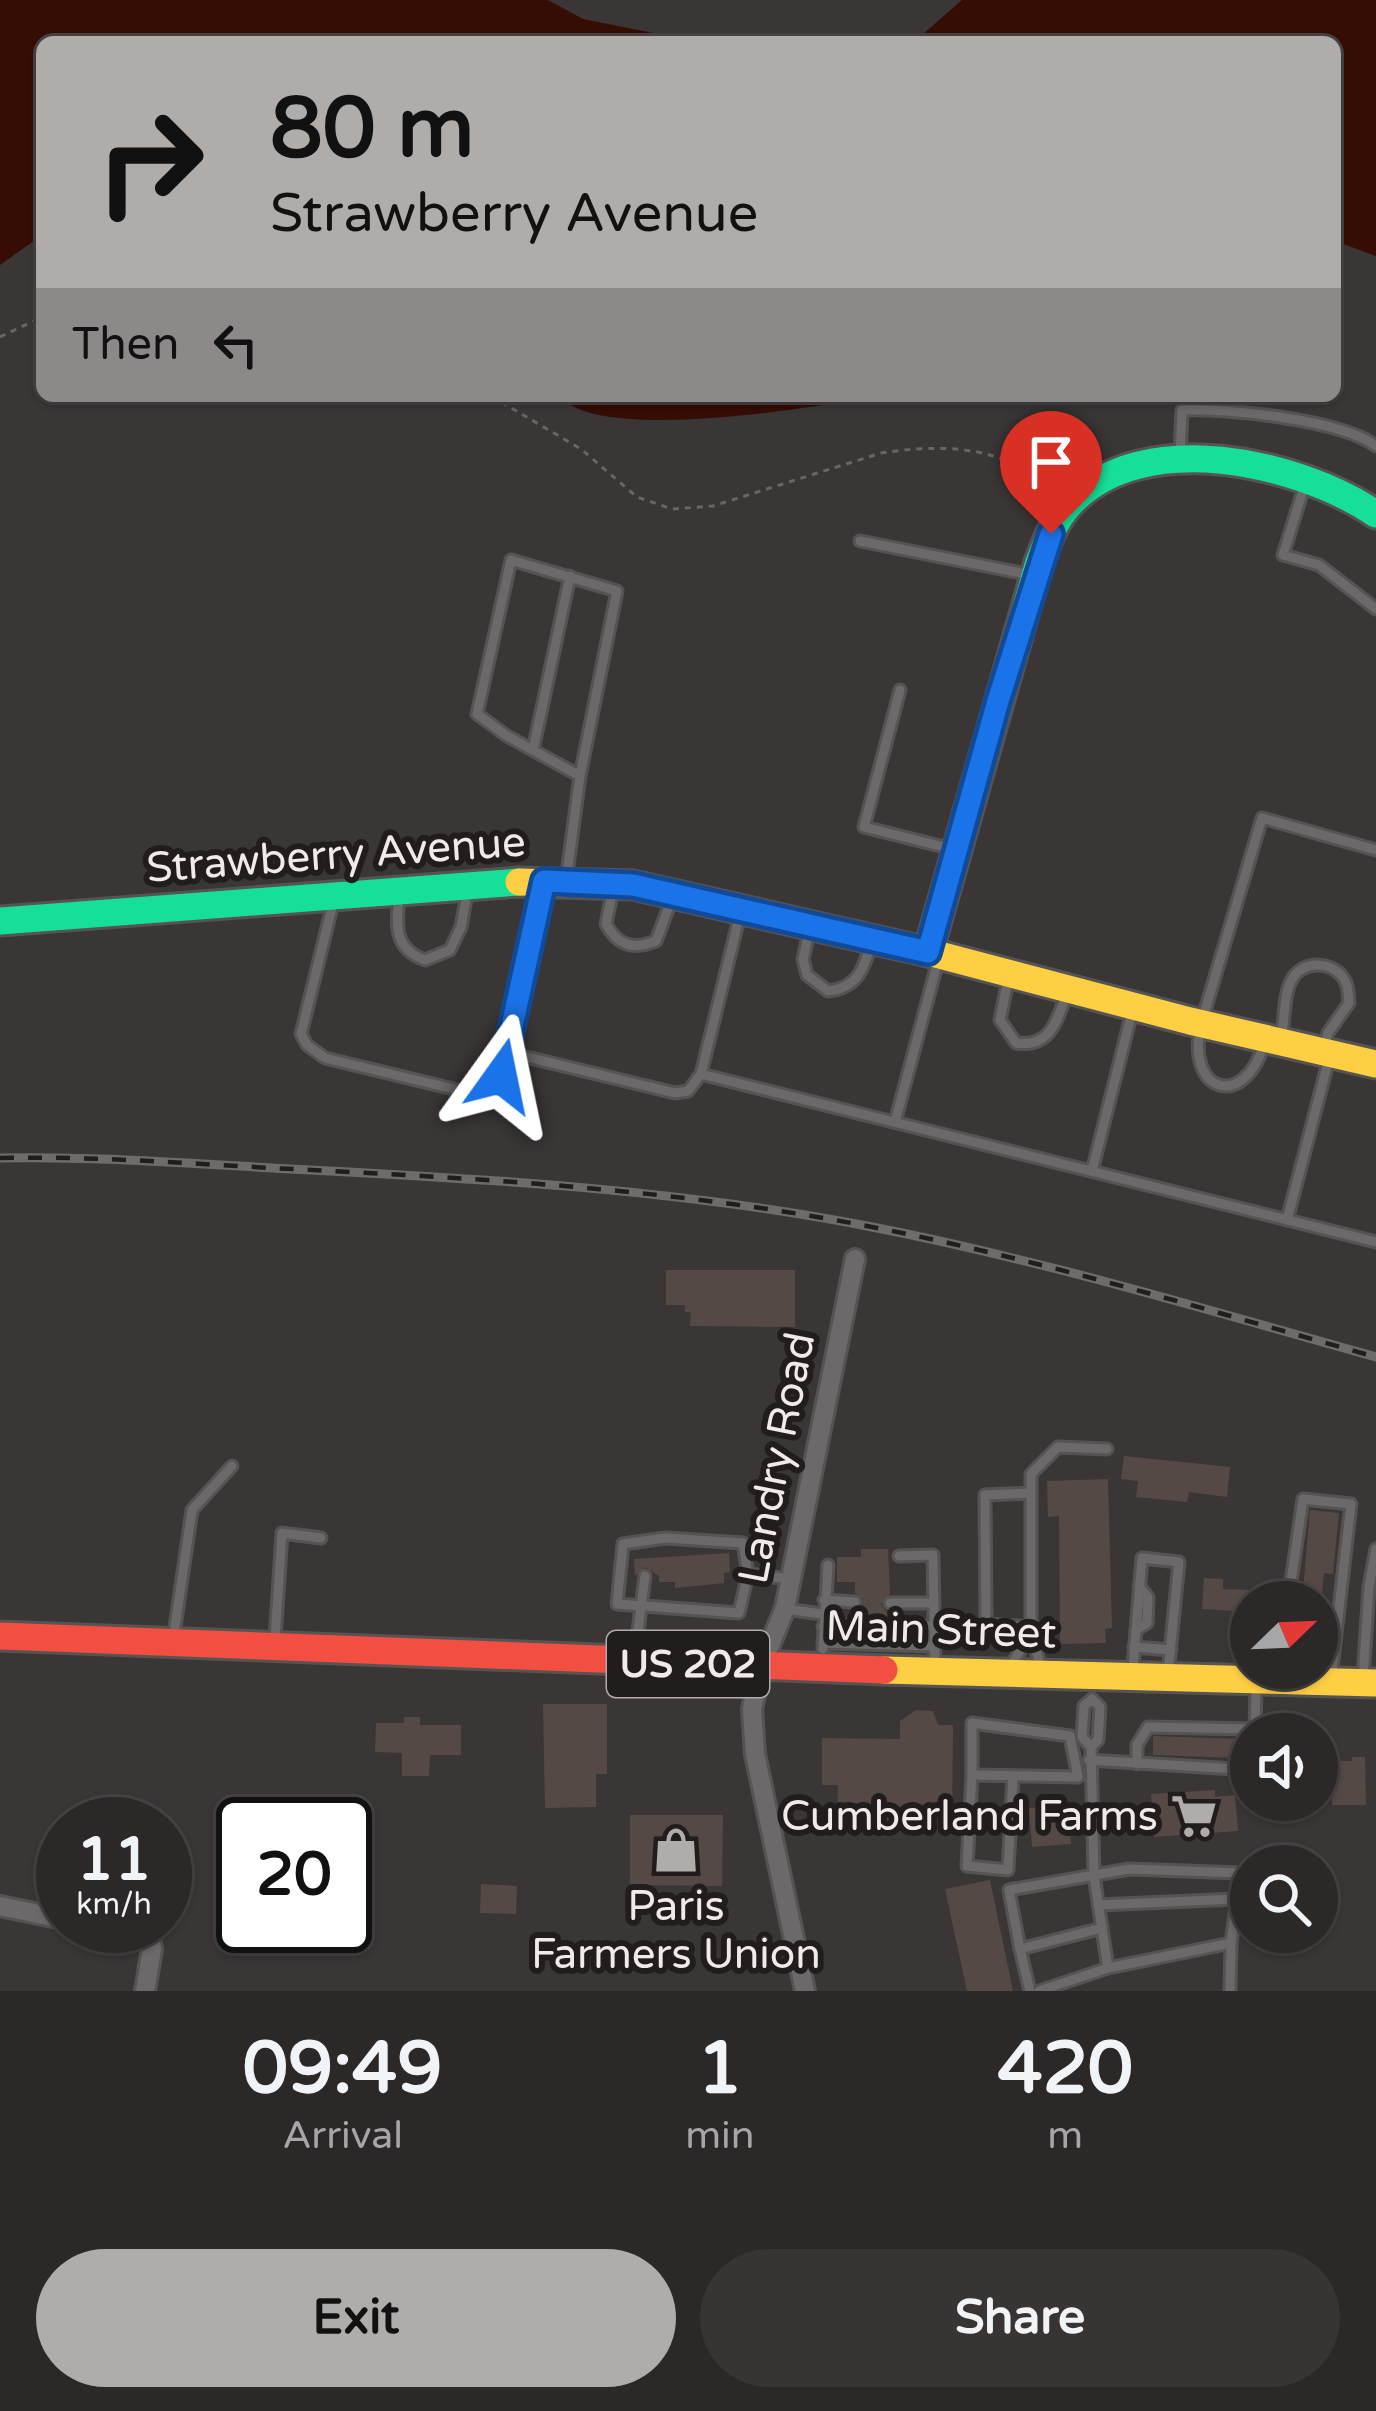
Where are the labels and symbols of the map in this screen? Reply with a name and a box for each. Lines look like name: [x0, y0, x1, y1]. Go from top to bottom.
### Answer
pin: [1000, 411, 1102, 534]
street label: Strawberry Avenue: [145, 816, 527, 894]
position arrow: [438, 1013, 564, 1139]
street label: Landry Road: [728, 1328, 826, 1588]
north arrow: [1230, 1581, 1338, 1689]
street label: Main Street: [825, 1600, 1057, 1660]
road number: US 202: [607, 1631, 769, 1697]
place label: Cumberland Farms: [781, 1791, 1158, 1842]
supermarket icon: Cumberland Farms: [1169, 1791, 1219, 1841]
speed limit sign: 20: [216, 1797, 372, 1953]
shop icon: Paris Farmers Union: [651, 1825, 701, 1875]
place label: Paris Farmers Union: [531, 1881, 821, 1980]

